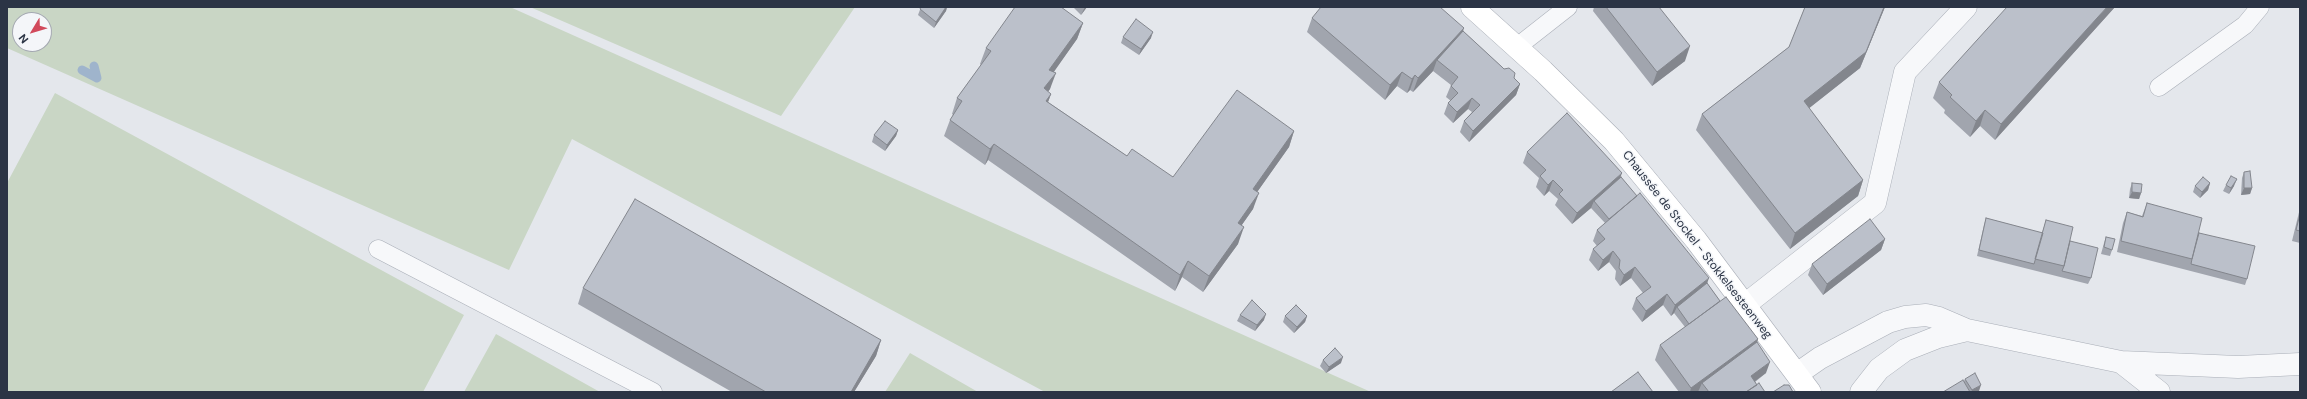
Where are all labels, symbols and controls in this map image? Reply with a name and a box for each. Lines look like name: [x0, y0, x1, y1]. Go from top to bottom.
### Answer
north arrow: [12, 12, 52, 52]
text: N: [15, 31, 31, 46]
street label: Chaussée de Stockel - Stokkelsesteenweg: [1619, 148, 1775, 342]

